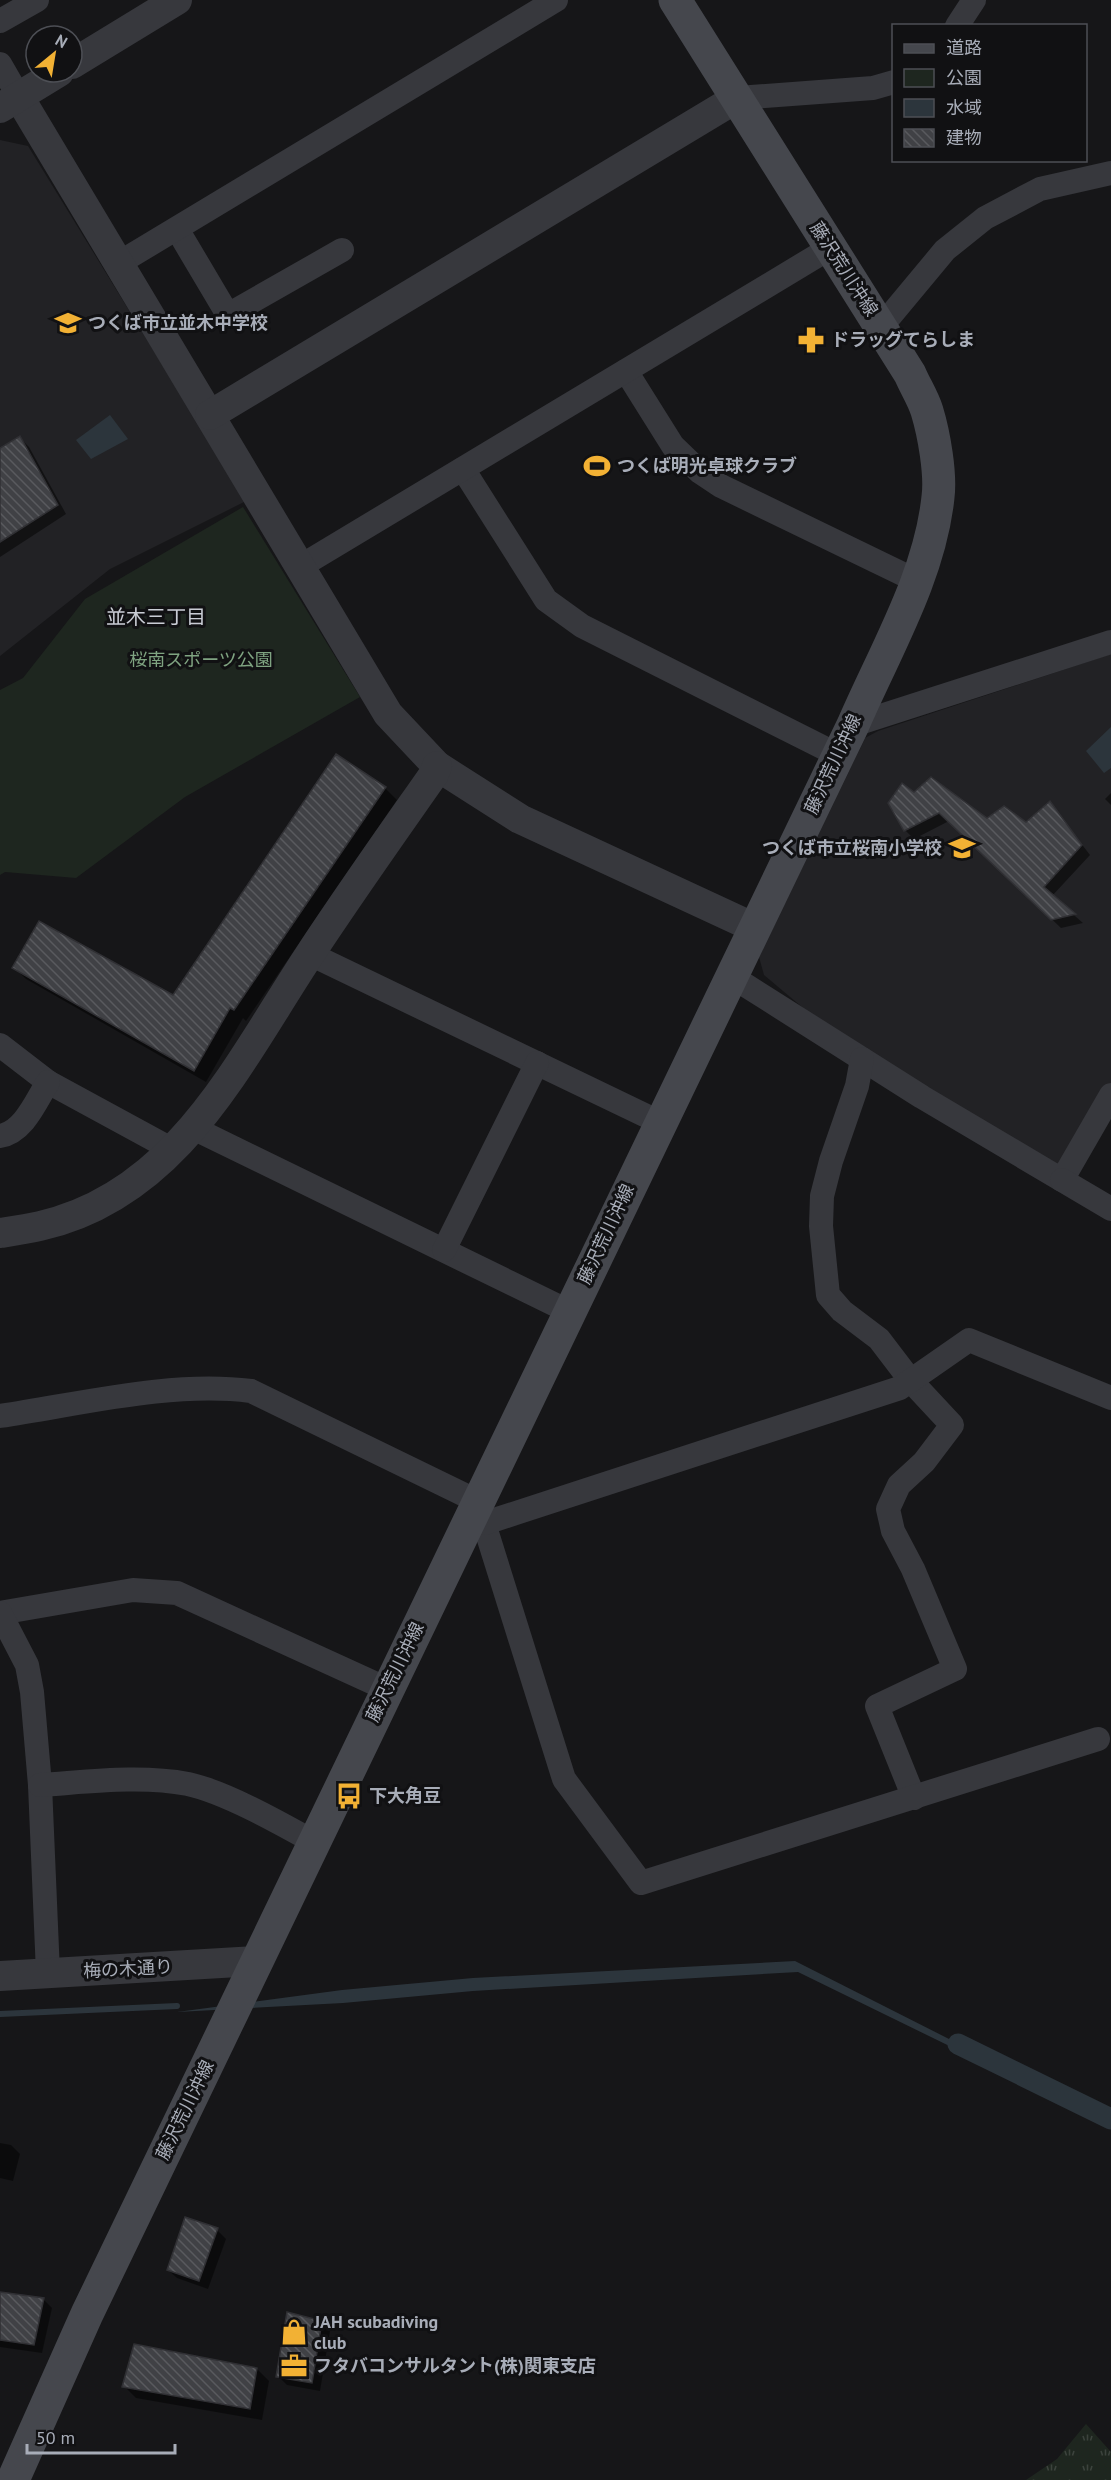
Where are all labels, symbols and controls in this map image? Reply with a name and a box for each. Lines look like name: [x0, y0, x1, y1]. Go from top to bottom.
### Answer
north arrow: [24, 24, 84, 84]
legend: [892, 24, 1087, 162]
text: N: [52, 30, 71, 52]
text: 道路: [946, 36, 982, 59]
text: 公園: [946, 66, 982, 89]
text: 水域: [946, 96, 982, 119]
text: 建物: [946, 126, 982, 149]
street label: 藤沢荒川沖線: [805, 217, 883, 320]
school or university icon: つくば市立並木中学校: [53, 308, 83, 338]
place label: つくば市立並木中学校: [88, 311, 268, 334]
pharmacy icon: ドラッグてらしま: [796, 325, 826, 355]
place label: ドラッグてらしま: [831, 328, 975, 351]
sports icon: つくば明光卓球クラブ: [582, 451, 612, 481]
place label: つくば明光卓球クラブ: [617, 454, 797, 477]
district label: 並木三丁目: [106, 604, 206, 630]
park label: 桜南スポーツ公園: [129, 648, 273, 671]
street label: 藤沢荒川沖線: [799, 710, 866, 818]
school or university icon: つくば市立桜南小学校: [947, 833, 977, 863]
place label: つくば市立桜南小学校: [762, 836, 942, 859]
street label: 藤沢荒川沖線: [572, 1180, 639, 1288]
street label: 藤沢荒川沖線: [361, 1618, 429, 1725]
bus stop icon: 下大角豆: [334, 1781, 364, 1811]
place label: 下大角豆: [369, 1784, 441, 1807]
street label: 梅の木通り: [82, 1955, 174, 1982]
street label: 藤沢荒川沖線: [151, 2056, 219, 2163]
place label: JAH scubadiving club: [313, 2310, 438, 2354]
shop icon: JAH scubadiving club: [279, 2317, 309, 2347]
office icon: フタバコンサルタント(株)関東支店: [279, 2351, 309, 2381]
place label: フタバコンサルタント(株)関東支店: [314, 2354, 596, 2377]
scale bar: [27, 2417, 176, 2455]
text: 50 m: [36, 2426, 75, 2449]

